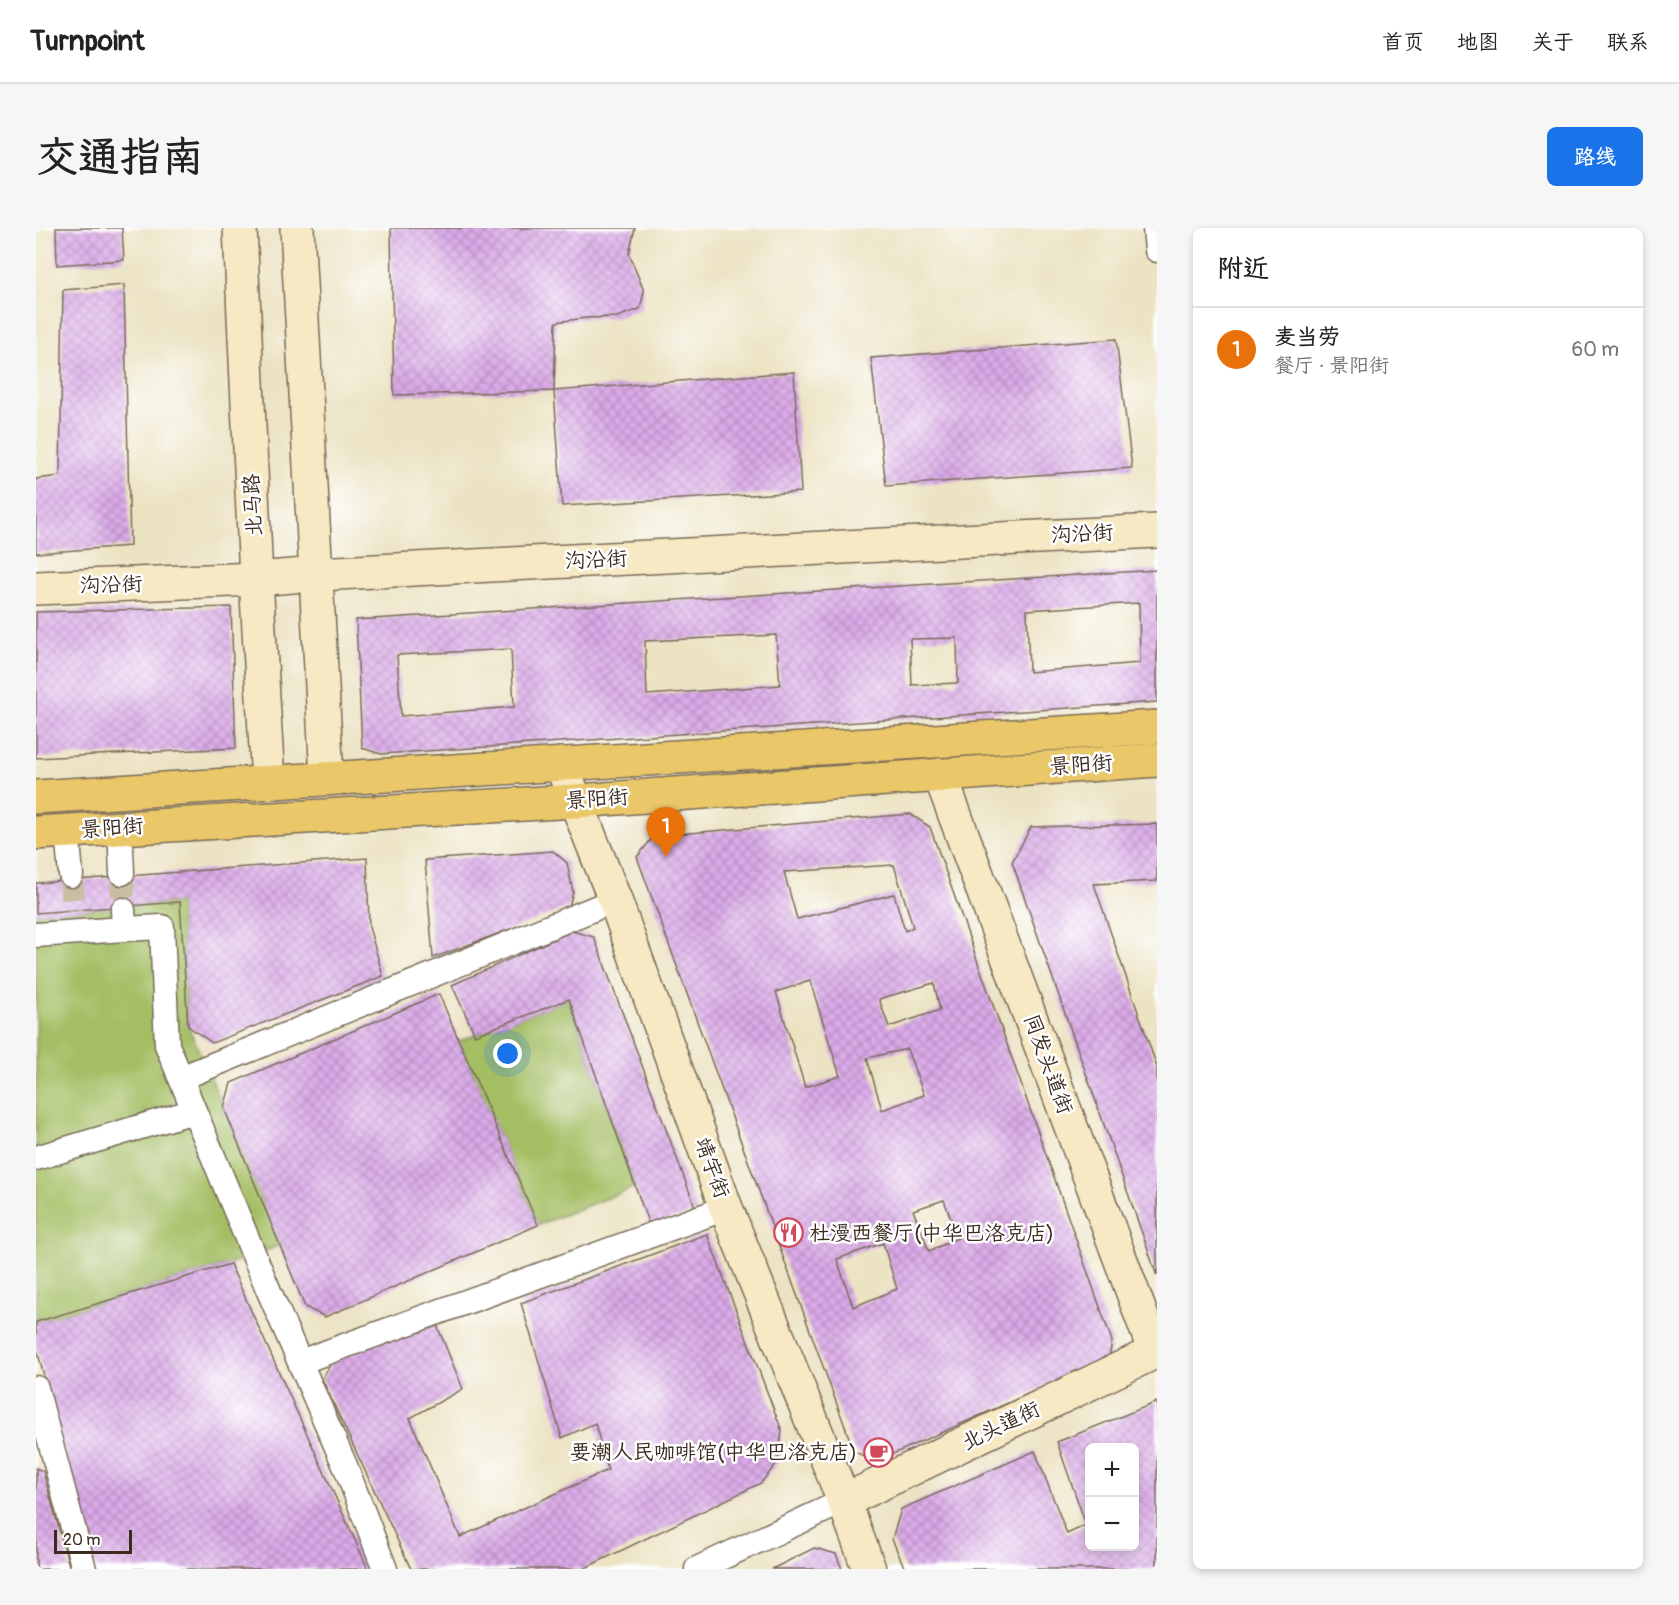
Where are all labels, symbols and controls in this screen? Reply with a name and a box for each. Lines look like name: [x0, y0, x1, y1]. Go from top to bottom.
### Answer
text: Turnpoint: [30, 24, 144, 59]
text: 首页: [1382, 29, 1424, 56]
text: 地图: [1457, 29, 1499, 56]
text: 关于: [1532, 29, 1574, 56]
text: 联系: [1607, 29, 1649, 56]
button: 路线: [1547, 127, 1643, 186]
text: 交通指南: [36, 132, 204, 184]
text: 附近: [1217, 253, 1269, 285]
text: 麦当劳: [1274, 323, 1340, 351]
text: 1: [1233, 337, 1240, 362]
text: 60 m: [1572, 337, 1619, 362]
text: 餐厅 · 景阳街: [1274, 353, 1389, 378]
street label: 北马路: [238, 473, 268, 537]
street label: 沟沿街: [1050, 519, 1114, 549]
street label: 沟沿街: [564, 545, 628, 575]
street label: 沟沿街: [79, 570, 143, 600]
street label: 景阳街: [1049, 749, 1113, 781]
street label: 景阳街: [565, 783, 629, 815]
pin: 1: [646, 808, 686, 857]
street label: 景阳街: [80, 812, 144, 844]
street label: 同发头道街: [1017, 1010, 1079, 1118]
your location: [493, 1039, 522, 1068]
street label: 靖宇街: [689, 1134, 735, 1202]
restaurant icon: 杜漫西餐厅(中华巴洛克店): [772, 1217, 804, 1249]
place label: 杜漫西餐厅(中华巴洛克店): [809, 1220, 1054, 1247]
street label: 北头道街: [957, 1395, 1045, 1457]
cafe icon: 要潮人民咖啡馆(中华巴洛克店): [862, 1436, 894, 1468]
place label: 要潮人民咖啡馆(中华巴洛克店): [570, 1439, 857, 1466]
map controls: [1085, 1443, 1139, 1551]
button: +: [1085, 1443, 1139, 1497]
button: −: [1085, 1497, 1139, 1551]
scale bar: [54, 1527, 132, 1554]
text: 20 m: [63, 1530, 101, 1550]

